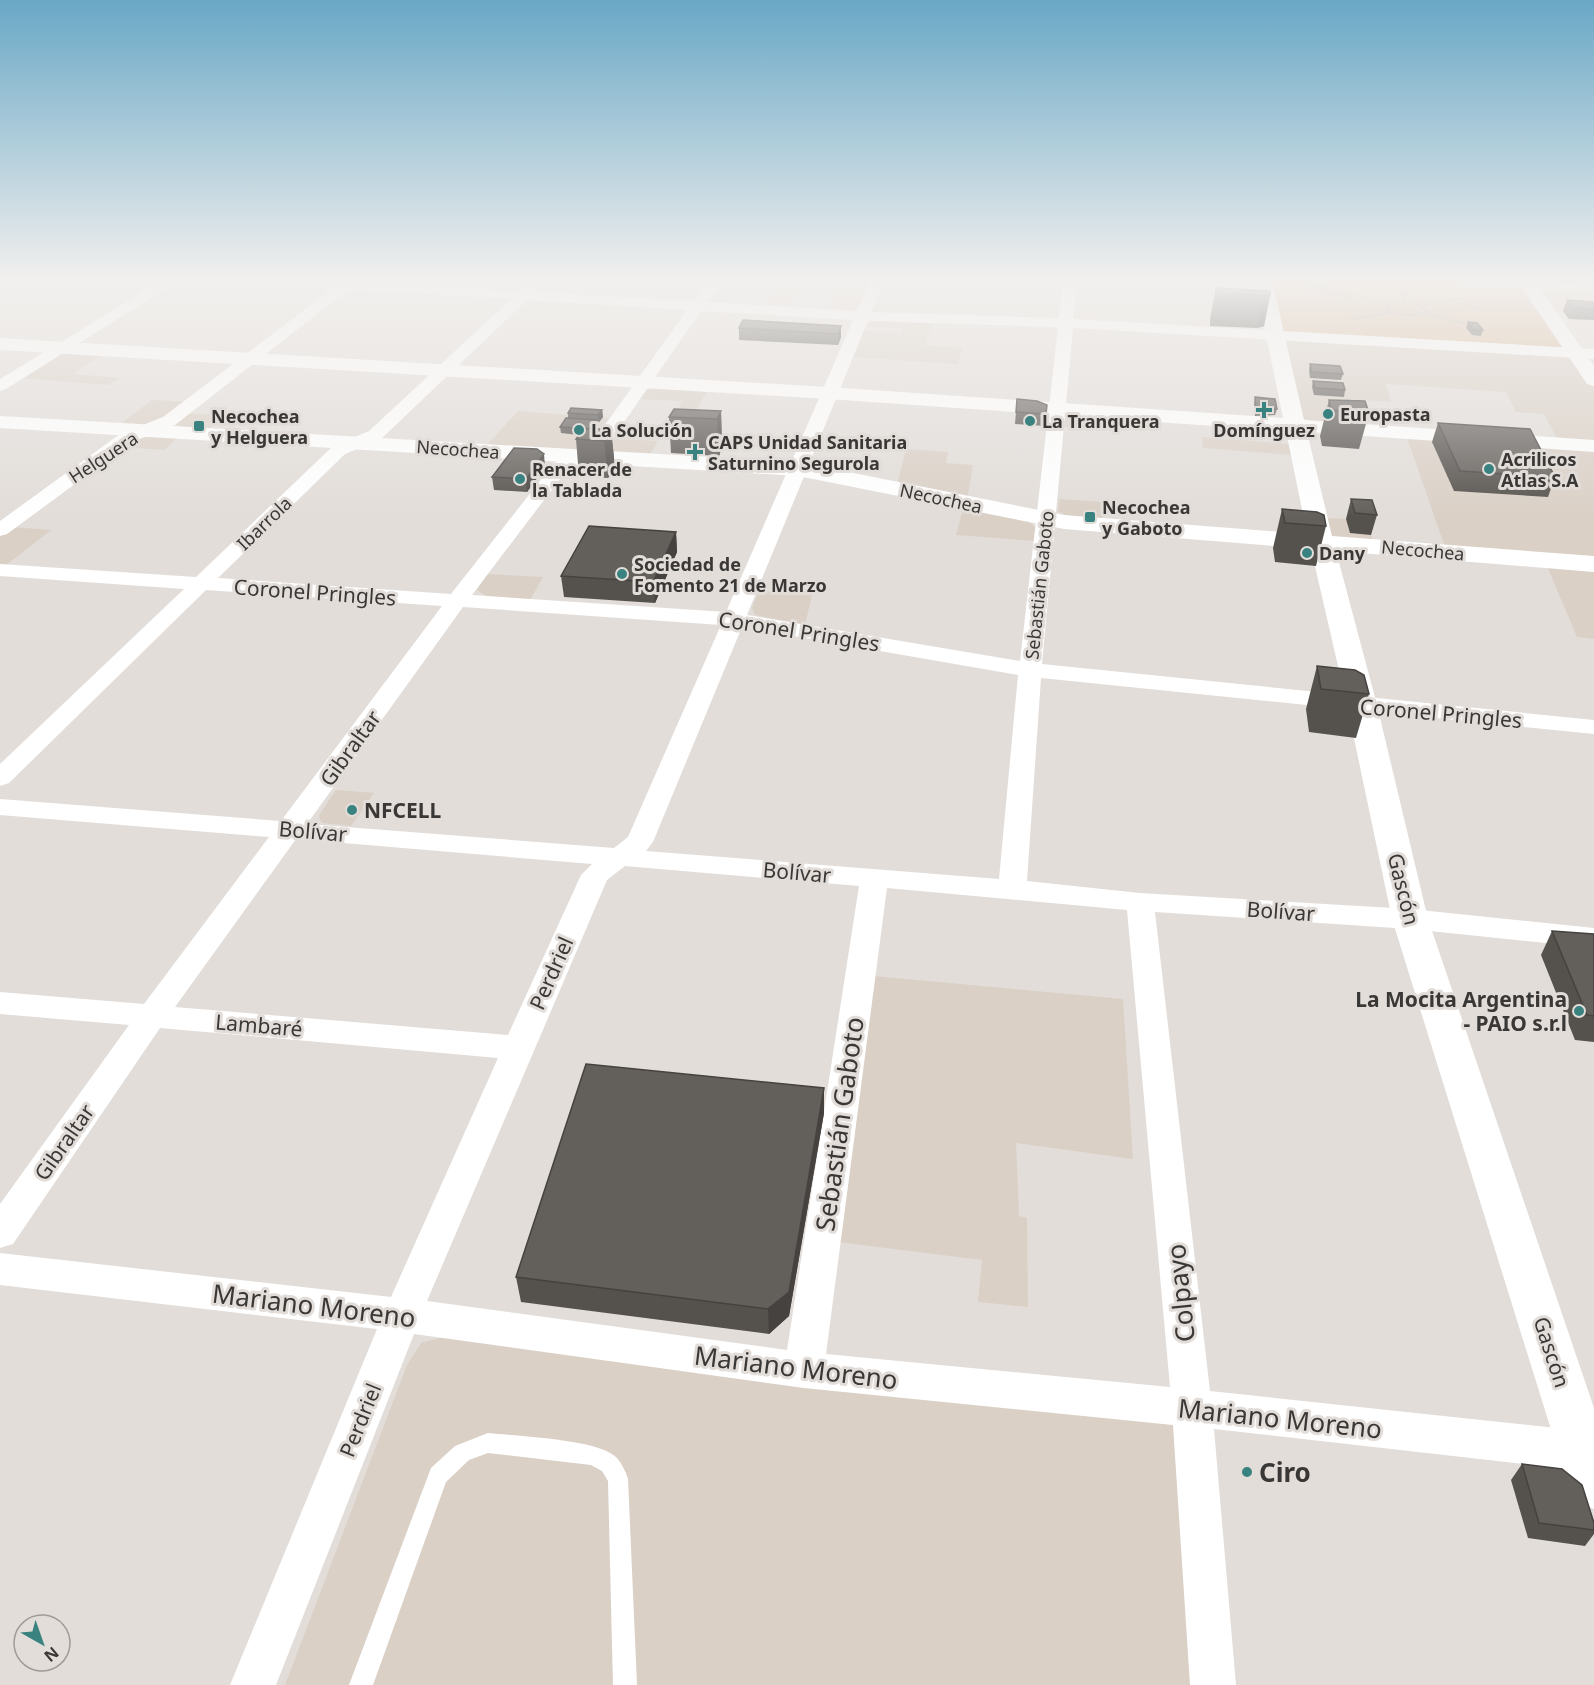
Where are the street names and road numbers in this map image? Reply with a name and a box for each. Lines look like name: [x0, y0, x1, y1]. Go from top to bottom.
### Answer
street label: Helguera: [64, 426, 142, 488]
street label: Necochea: [416, 434, 500, 464]
street label: Necochea: [898, 478, 984, 518]
street label: Ibarrola: [231, 491, 297, 555]
street label: Sebastián Gaboto: [1019, 509, 1059, 661]
street label: Necochea: [1380, 534, 1466, 566]
street label: Coronel Pringles: [233, 572, 397, 612]
street label: Coronel Pringles: [716, 604, 882, 658]
street label: Coronel Pringles: [1359, 692, 1523, 734]
street label: Gibraltar: [313, 704, 387, 791]
street label: Bolívar: [278, 814, 349, 848]
street label: Gascón: [1382, 850, 1426, 928]
street label: Bolívar: [762, 855, 833, 889]
street label: Bolívar: [1246, 895, 1316, 927]
street label: Perdriel: [523, 932, 579, 1014]
street label: Lambaré: [214, 1007, 304, 1043]
street label: Sebastián Gaboto: [806, 1015, 872, 1233]
street label: Gibraltar: [28, 1098, 101, 1186]
street label: Colpayo: [1157, 1242, 1203, 1344]
street label: Mariano Moreno: [210, 1275, 418, 1335]
street label: Gascón: [1527, 1313, 1577, 1391]
street label: Mariano Moreno: [692, 1337, 900, 1397]
street label: Perdriel: [333, 1379, 387, 1461]
street label: Mariano Moreno: [1176, 1389, 1384, 1447]

